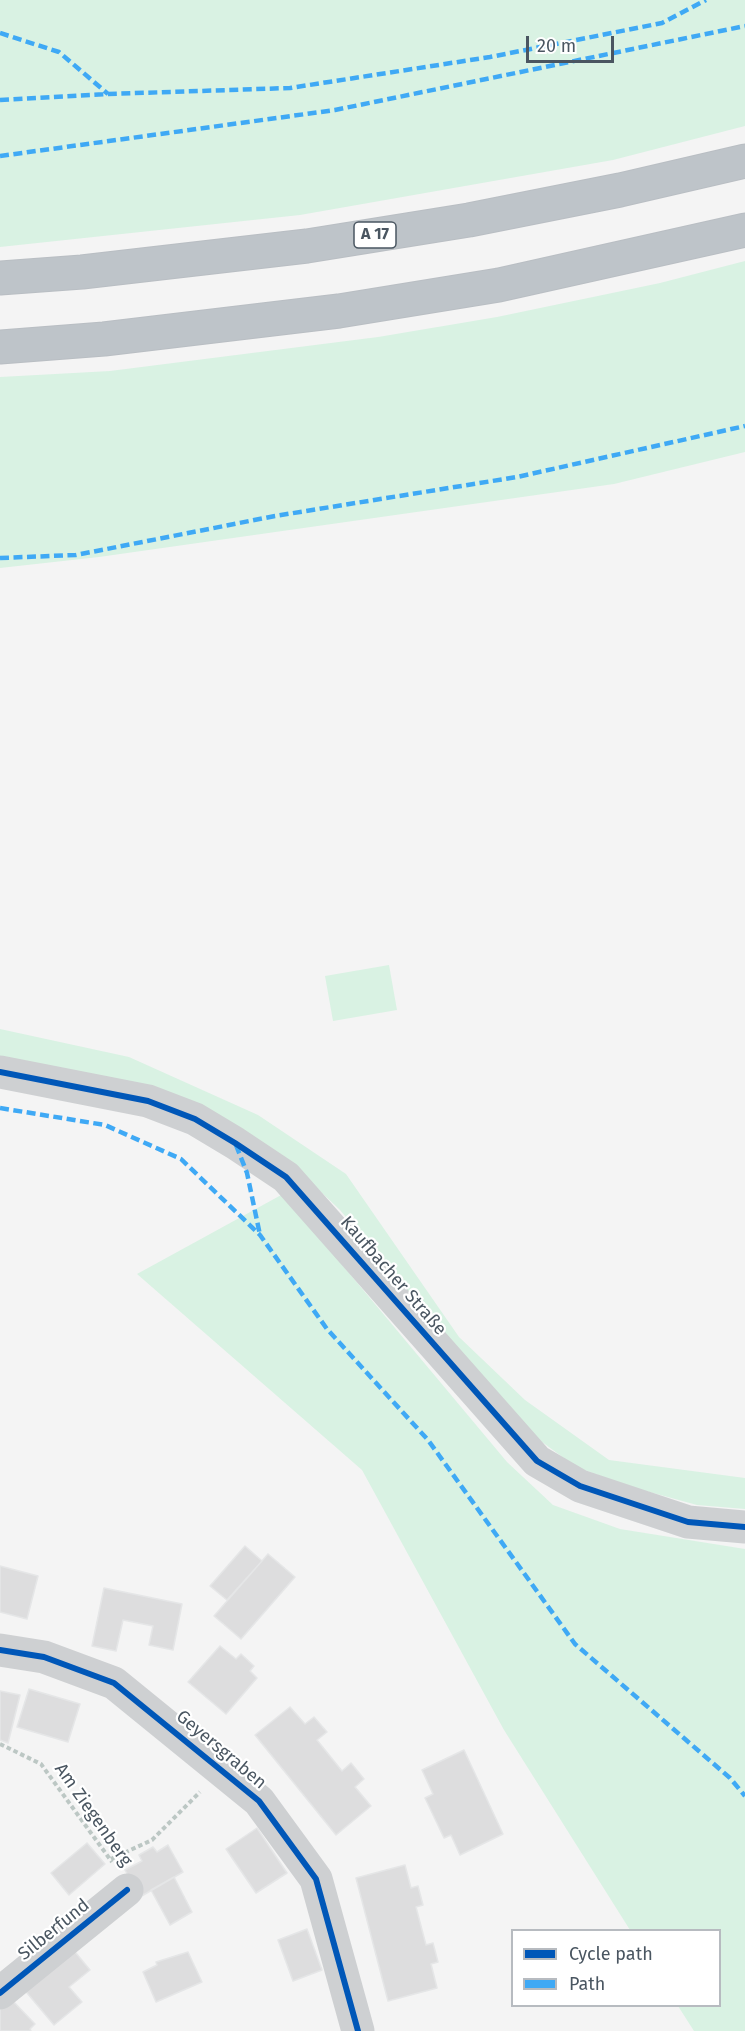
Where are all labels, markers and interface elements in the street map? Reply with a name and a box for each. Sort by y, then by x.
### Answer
scale bar [529,24,618,62]
text: 20 m [537,35,576,57]
road number: A 17 [354,222,396,248]
street label: Kaufbacher Straße [335,1212,451,1340]
street label: Geyersgraben [171,1706,271,1794]
street label: Am Ziegenberg [50,1759,136,1871]
street label: Silberfund [14,1895,94,1965]
legend [511,1929,721,2007]
text: Cycle path [569,1943,653,1965]
text: Path [569,1973,605,1995]

